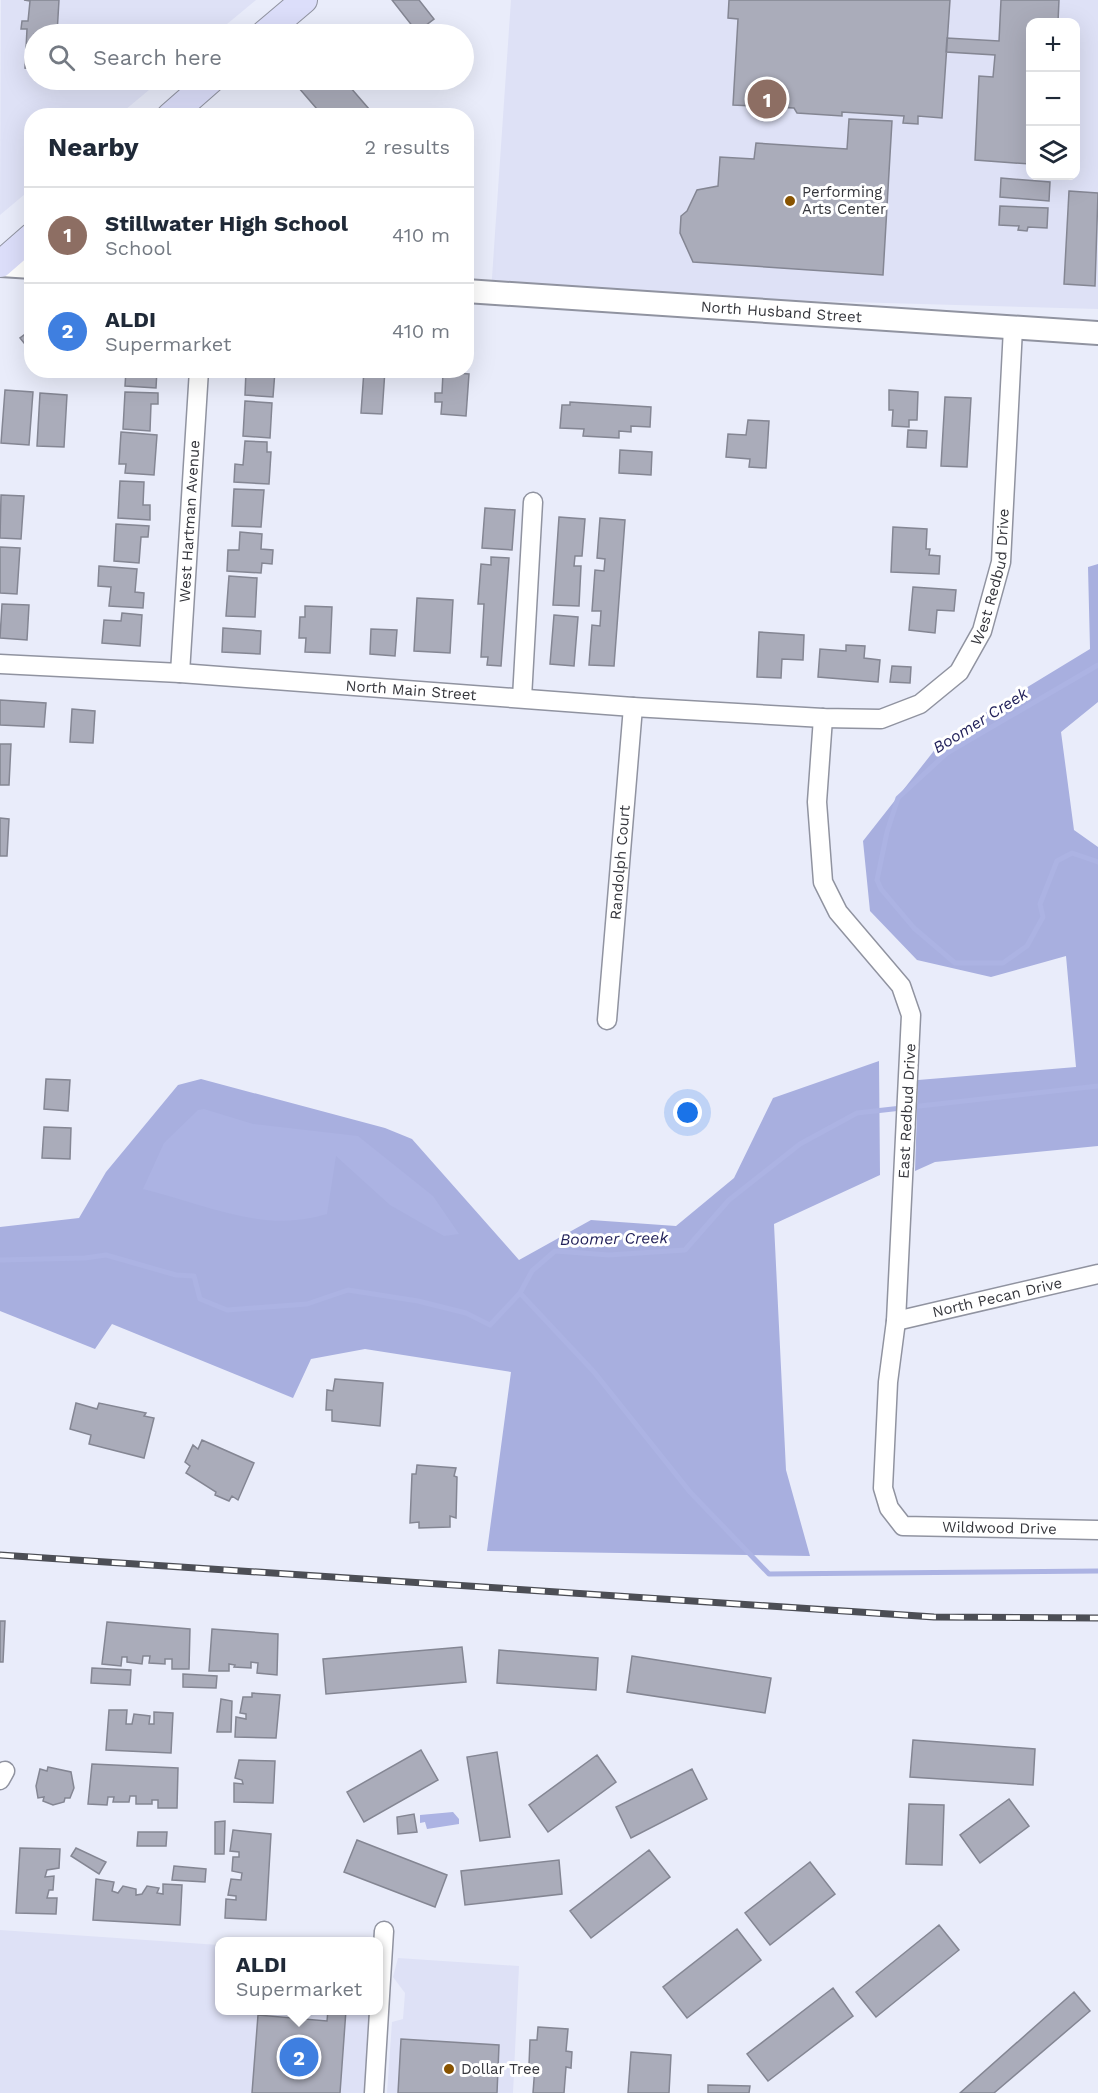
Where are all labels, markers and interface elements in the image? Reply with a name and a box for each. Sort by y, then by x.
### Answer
map controls [1026,18,1080,180]
button: + [1026,18,1080,72]
search box [24,24,474,90]
icon: search [45,41,78,74]
text: Search here [93,45,222,70]
button: − [1026,72,1080,126]
pin: 1 [748,76,786,122]
button: layers [1026,126,1080,180]
text: Nearby [48,132,139,162]
text: 2 results [365,135,450,159]
place label: Performing Arts Center [802,183,886,218]
marker: Performing Arts Center [783,194,797,208]
text: Stillwater High School [105,211,348,236]
text: 1 [63,223,72,247]
text: 410 m [392,223,450,247]
text: School [105,236,172,260]
street label: North Husband Street [700,298,863,326]
text: ALDI [105,307,156,332]
text: 2 [62,319,73,343]
text: 410 m [392,319,450,343]
text: Supermarket [105,332,231,356]
street label: West Hartman Avenue [175,439,204,603]
street label: West Redbud Drive [967,508,1013,649]
street label: North Main Street [345,676,478,704]
water label: Boomer Creek [929,683,1032,757]
street label: Randolph Court [606,804,634,921]
street label: East Redbud Drive [894,1043,920,1179]
your location [673,1098,702,1127]
water label: Boomer Creek [560,1228,670,1249]
street label: North Pecan Drive [931,1274,1064,1321]
street label: Wildwood Drive [942,1518,1057,1538]
popup [215,1937,383,2015]
text: ALDI [236,1952,287,1977]
text: Supermarket [236,1977,362,2001]
pin: 2 [280,2034,318,2080]
place label: Dollar Tree [461,2060,540,2078]
marker: Dollar Tree [442,2062,456,2076]

